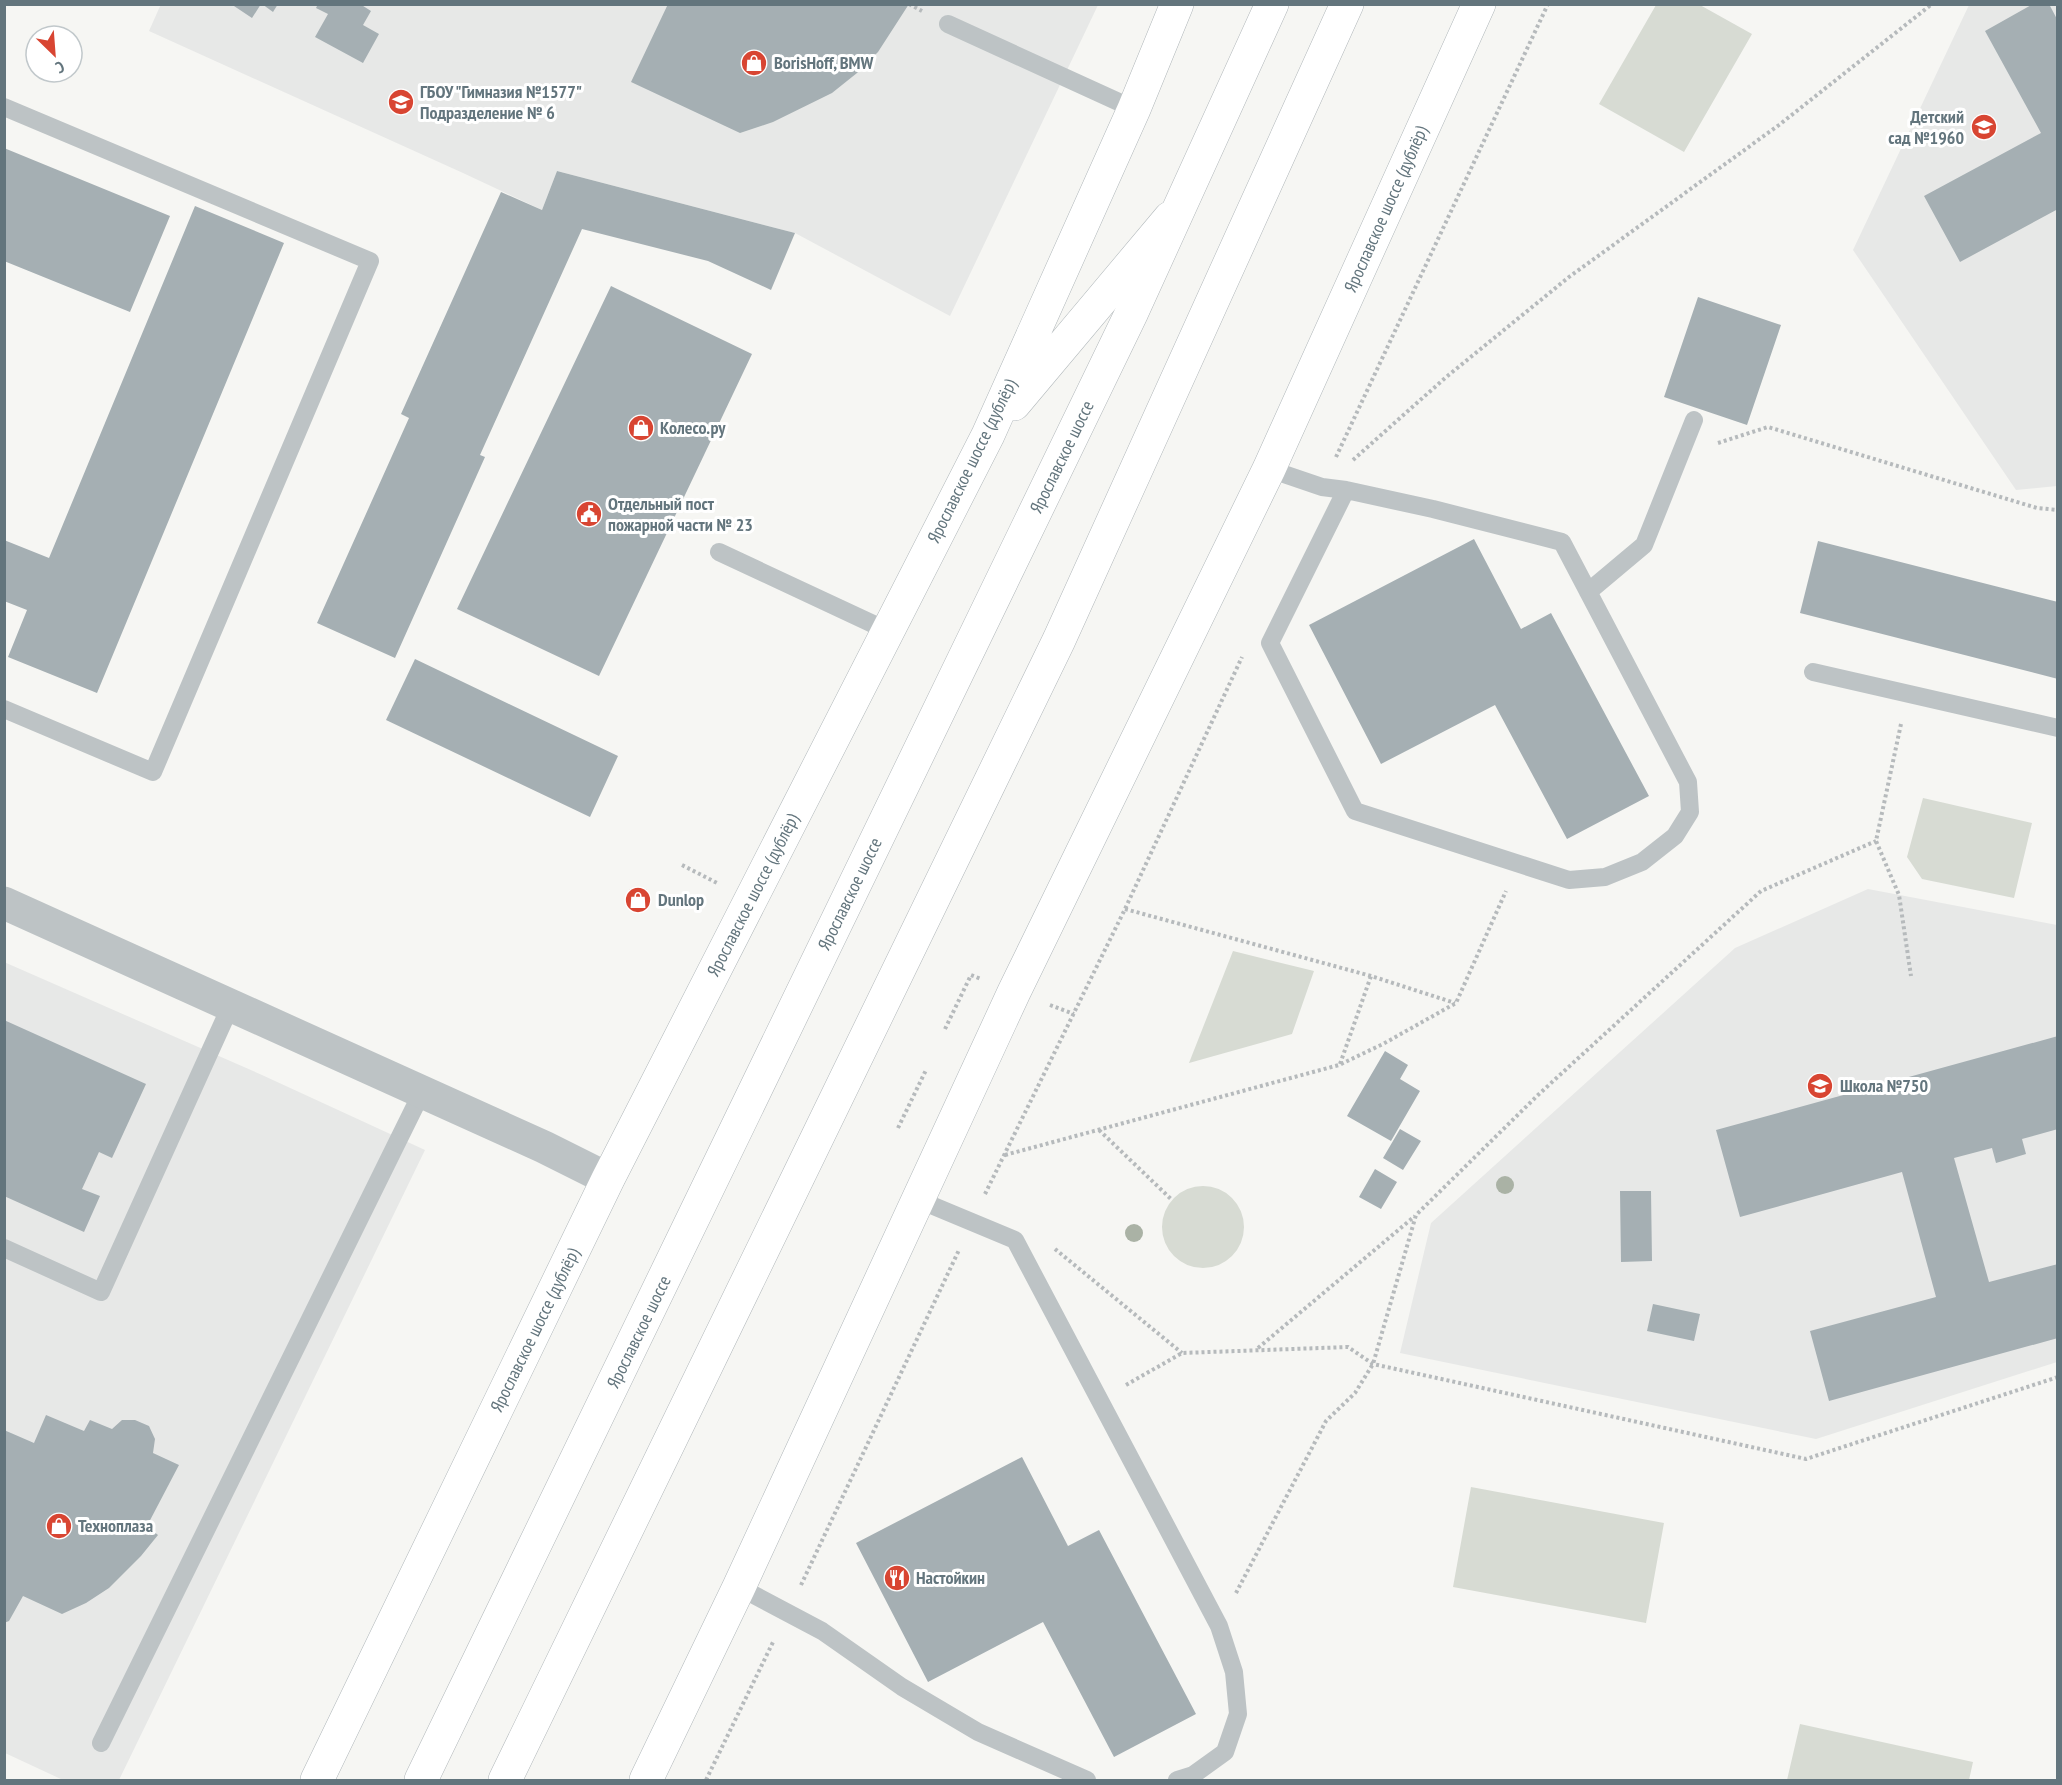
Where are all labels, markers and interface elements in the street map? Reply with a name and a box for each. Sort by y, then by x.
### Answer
north arrow [24,24,84,84]
shop icon: BorisHoff, BMW [739,48,769,78]
place label: BorisHoff, BMW [774,51,873,74]
text: С [52,57,68,78]
place label: ГБОУ "Гимназия №1577" Подразделение № 6 [420,80,582,124]
school or university icon: ГБОУ "Гимназия №1577" Подразделение № 6 [386,87,416,117]
place label: Детский сад №1960 [1888,105,1964,149]
school or university icon: Детский сад №1960 [1969,112,1999,142]
street label: Ярославское шоссе (дублёр) [1339,121,1433,296]
street label: Ярославское шоссе (дублёр) [922,374,1022,547]
street label: Ярославское шоссе [1024,397,1099,517]
shop icon: Колесо.ру [626,413,656,443]
place label: Колесо.ру [660,416,726,439]
place label: Отдельный пост пожарной части № 23 [608,492,753,536]
public building icon: Отдельный пост пожарной части № 23 [574,499,604,529]
street label: Ярославское шоссе (дублёр) [702,809,804,980]
street label: Ярославское шоссе [812,834,887,954]
shop icon: Dunlop [623,885,653,915]
place label: Dunlop [658,888,704,911]
school or university icon: Школа №750 [1805,1071,1835,1101]
place label: Школа №750 [1840,1074,1928,1097]
street label: Ярославское шоссе (дублёр) [485,1243,585,1416]
street label: Ярославское шоссе [601,1272,676,1392]
shop icon: Техноплаза [44,1511,74,1541]
place label: Техноплаза [78,1514,153,1537]
restaurant icon: Настойкин [882,1563,912,1593]
place label: Настойкин [916,1566,985,1589]

